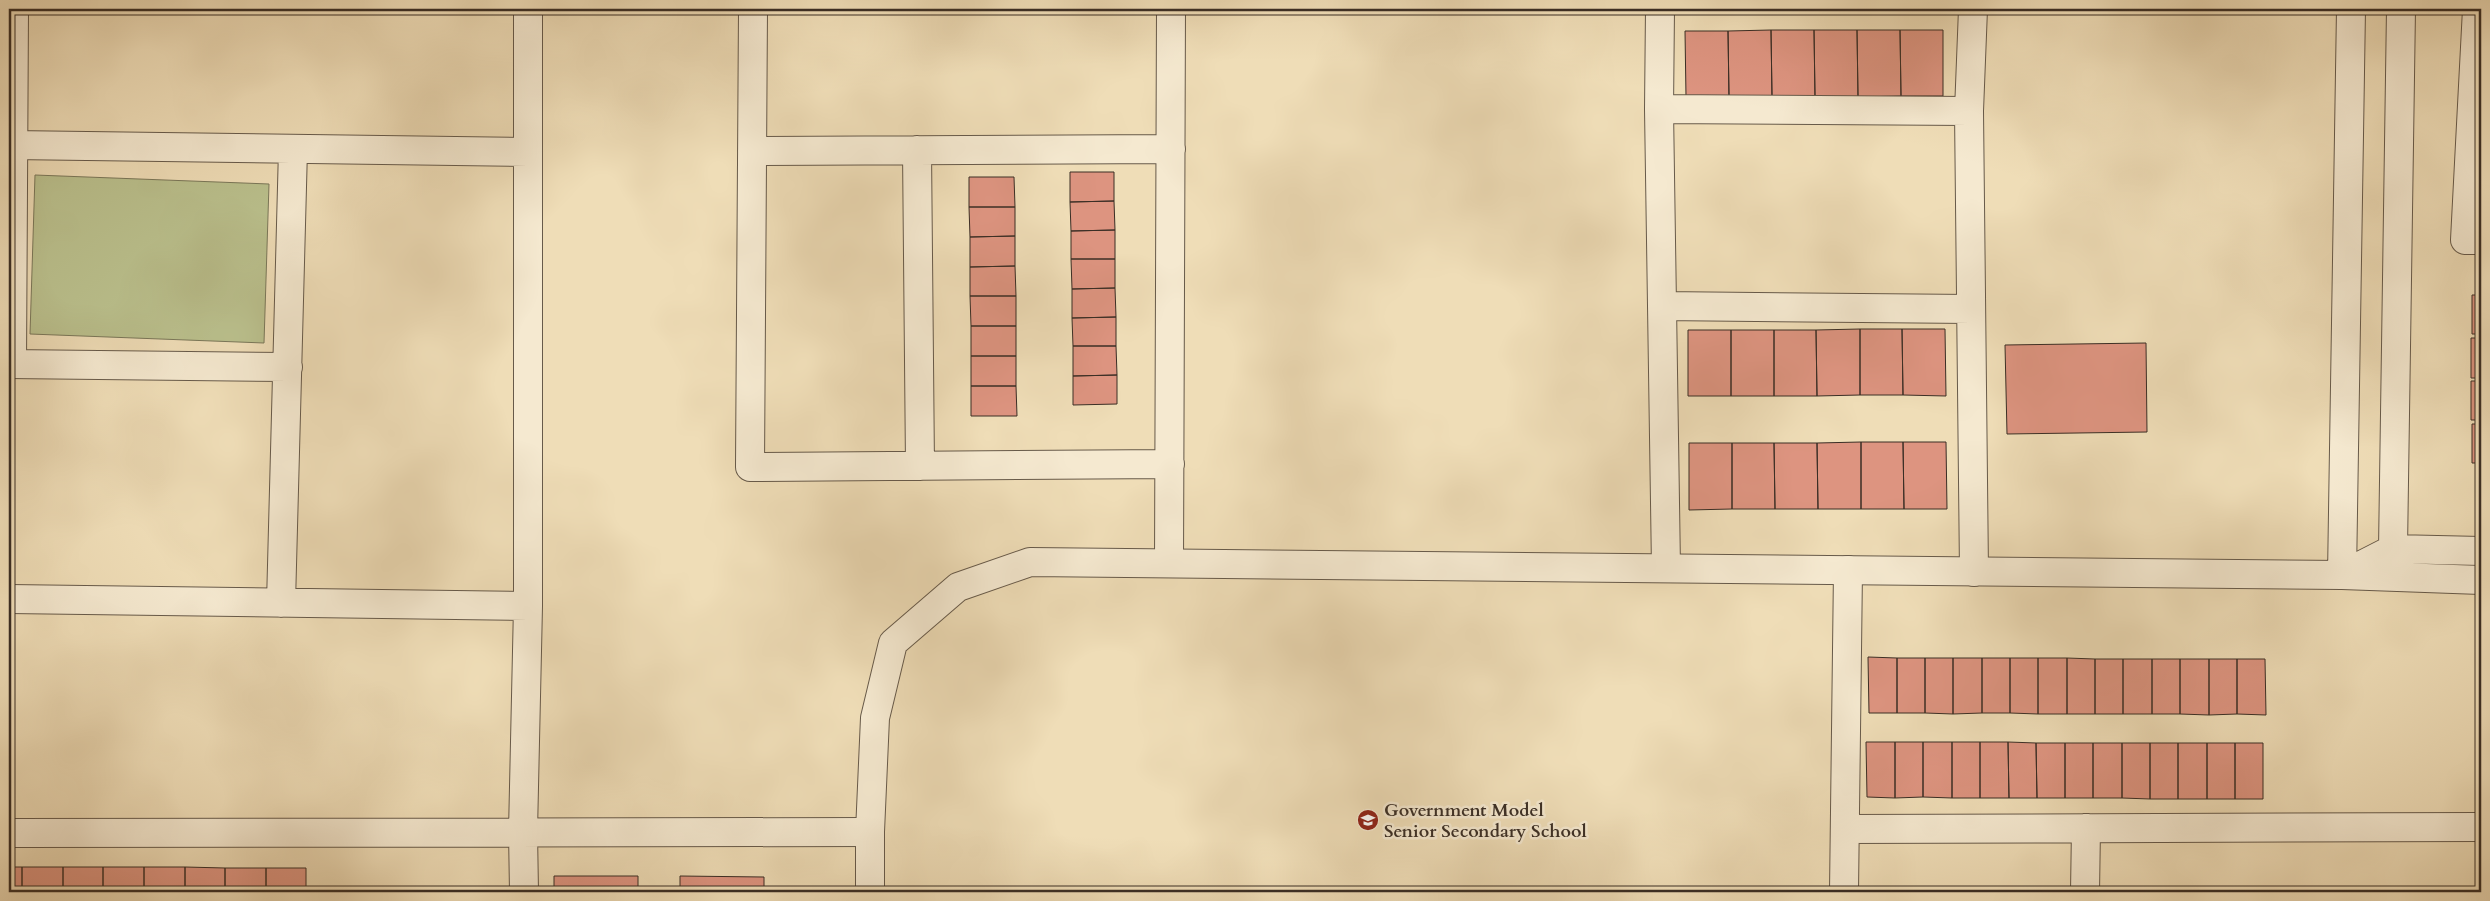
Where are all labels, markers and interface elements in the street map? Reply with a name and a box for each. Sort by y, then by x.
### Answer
place label: Government Model Senior Secondary School [1384,798,1587,844]
school or university icon: Government Model Senior Secondary School [1356,808,1380,832]

